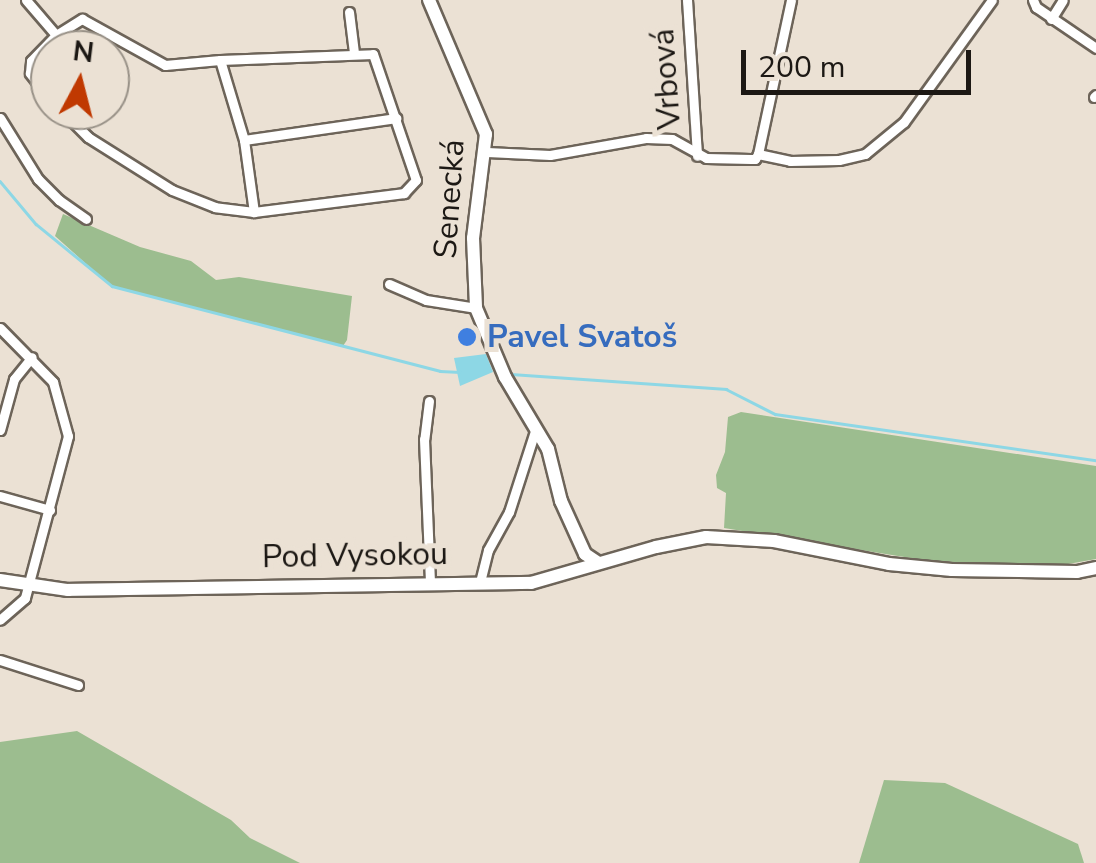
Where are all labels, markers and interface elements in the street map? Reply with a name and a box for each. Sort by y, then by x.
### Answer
street label: Vrbová [644,27,690,131]
north arrow [30,30,130,130]
scale bar [746,30,976,92]
text: N [71,32,96,72]
text: 200 m [758,47,845,88]
street label: Senecká [427,138,473,260]
place label: Pavel Svatoš [487,318,677,356]
marker: Pavel Svatoš [456,326,478,348]
street label: Pod Vysokou [262,535,448,577]

